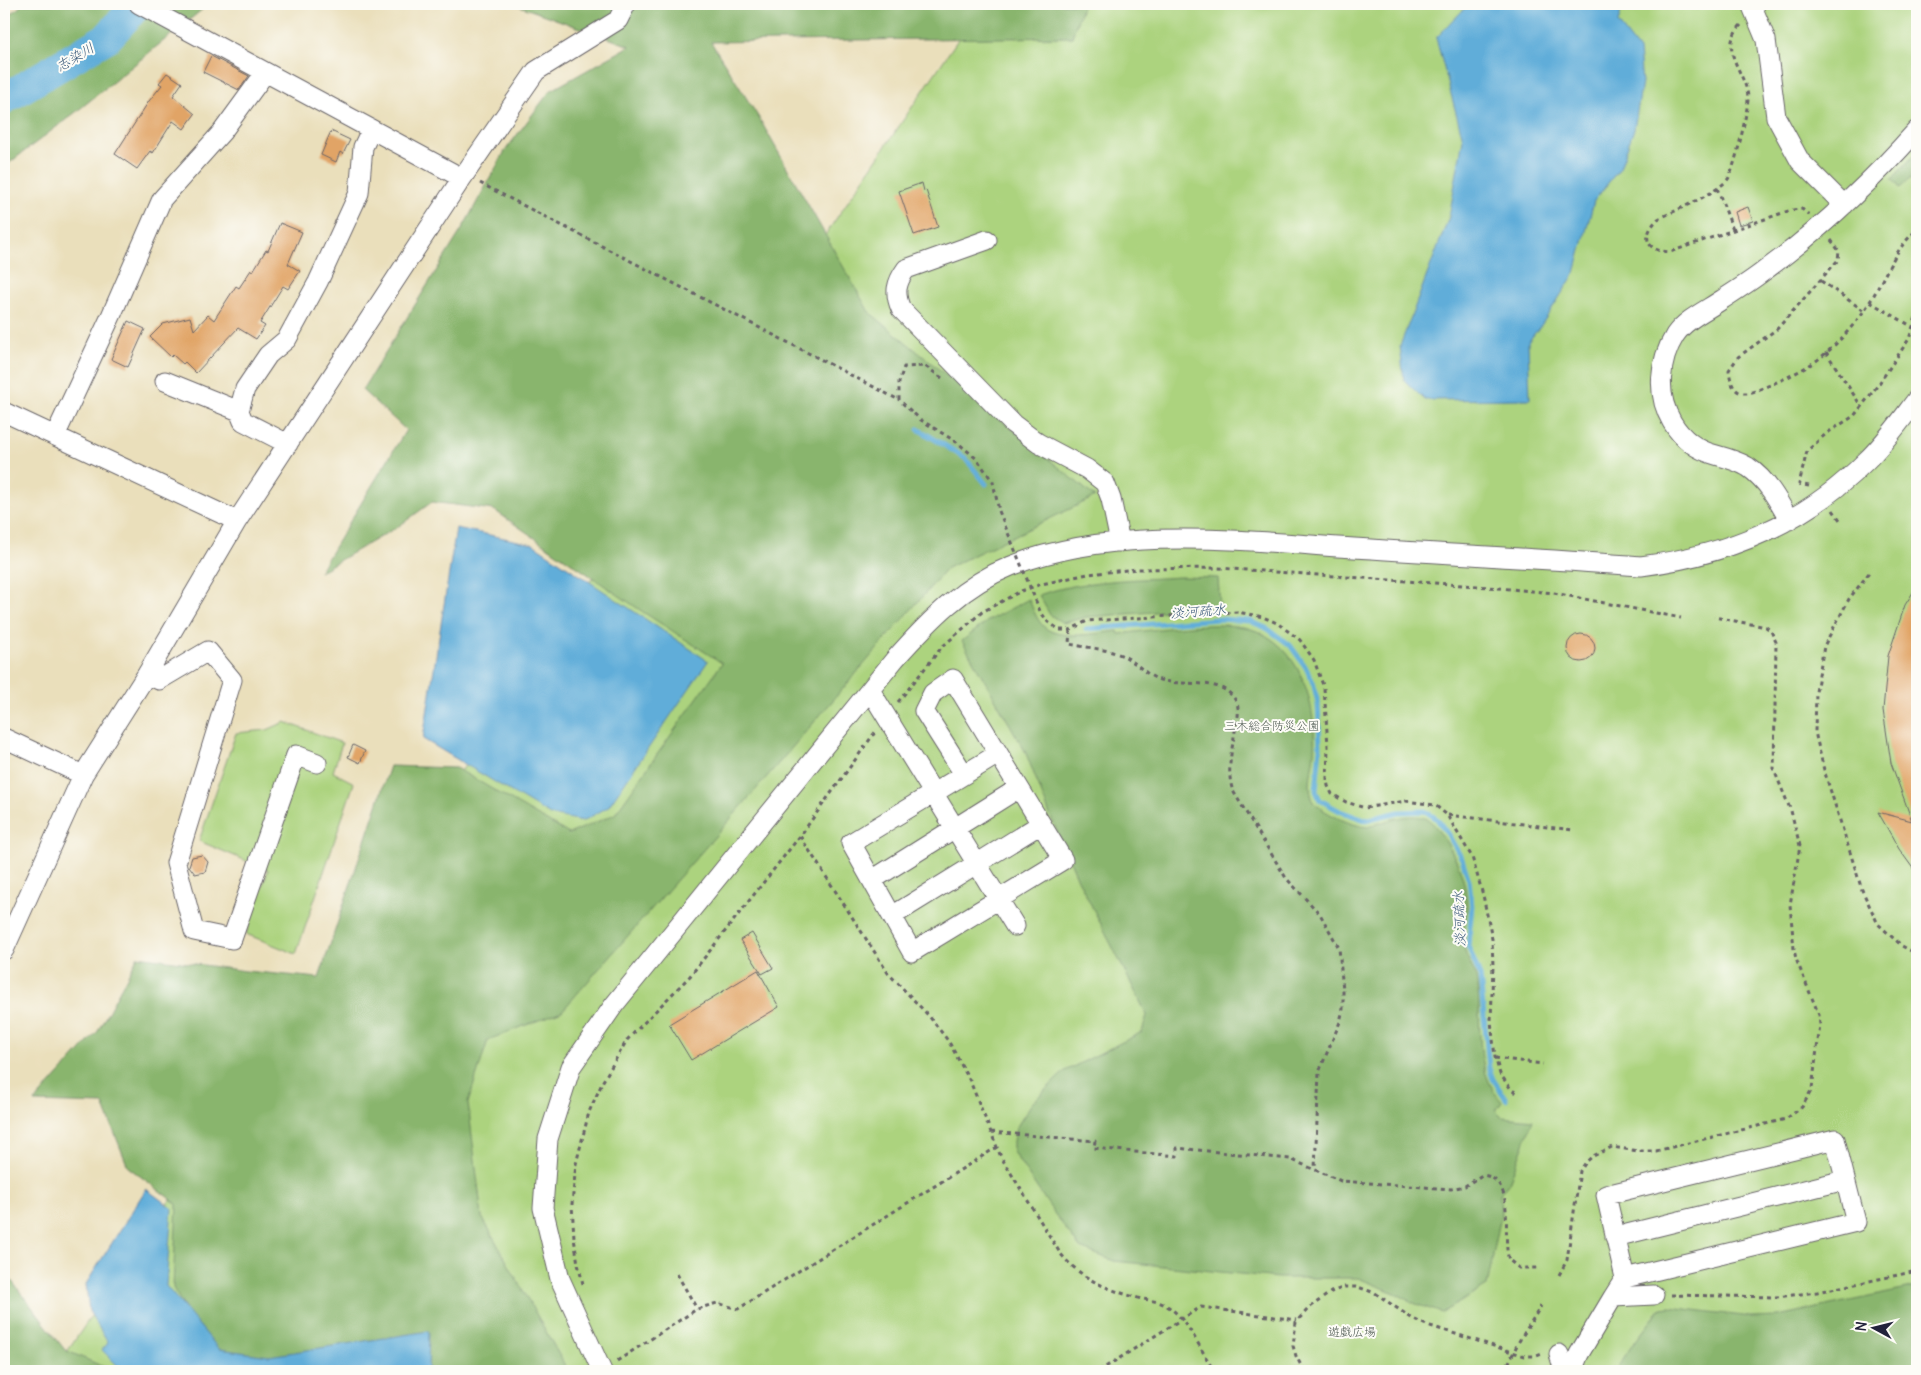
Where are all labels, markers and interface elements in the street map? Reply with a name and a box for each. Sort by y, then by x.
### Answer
water label: 志染川 [52,38,98,76]
water label: 淡河疏水 [1169,600,1227,622]
park label: 三木総合防災公園 [1224,718,1320,733]
water label: 淡河疏水 [1449,891,1469,947]
north arrow [1848,1302,1898,1352]
text: N [1852,1321,1871,1332]
park label: 遊戯広場 [1328,1324,1376,1339]

